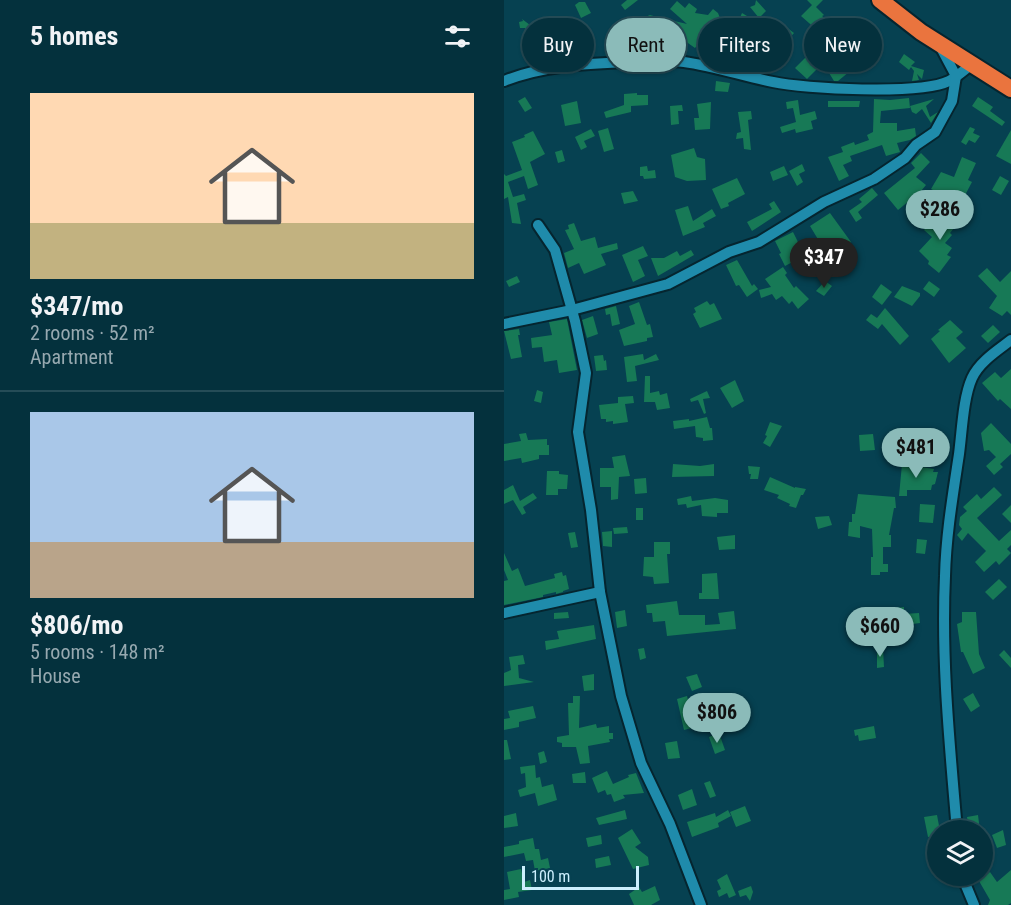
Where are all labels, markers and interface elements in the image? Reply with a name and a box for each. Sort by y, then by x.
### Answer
chip: Buy [522,18,594,72]
chip: Rent [606,18,686,72]
chip: Filters [698,18,792,72]
chip: New [804,18,882,72]
icon: filters [441,20,474,53]
text: 5 homes [30,21,118,51]
icon: home [198,132,306,240]
pin: $286 [904,190,976,241]
text: $286 [920,197,960,221]
pin: $347 [788,238,860,289]
text: $347 [804,245,844,269]
text: $347/mo [30,291,123,321]
text: 2 rooms · 52 m² [30,321,155,345]
text: Apartment [30,345,114,369]
pin: $481 [880,428,952,479]
text: $481 [896,435,936,459]
icon: home [198,451,306,559]
pin: $660 [844,607,916,658]
text: $806/mo [30,610,123,640]
text: $660 [860,614,900,638]
text: 5 rooms · 148 m² [30,640,165,664]
text: House [30,664,81,688]
pin: $806 [681,693,753,744]
text: $806 [697,700,737,724]
map controls [927,820,993,886]
button: layers [927,820,993,886]
scale bar [522,863,639,890]
text: 100 m [531,867,570,886]

